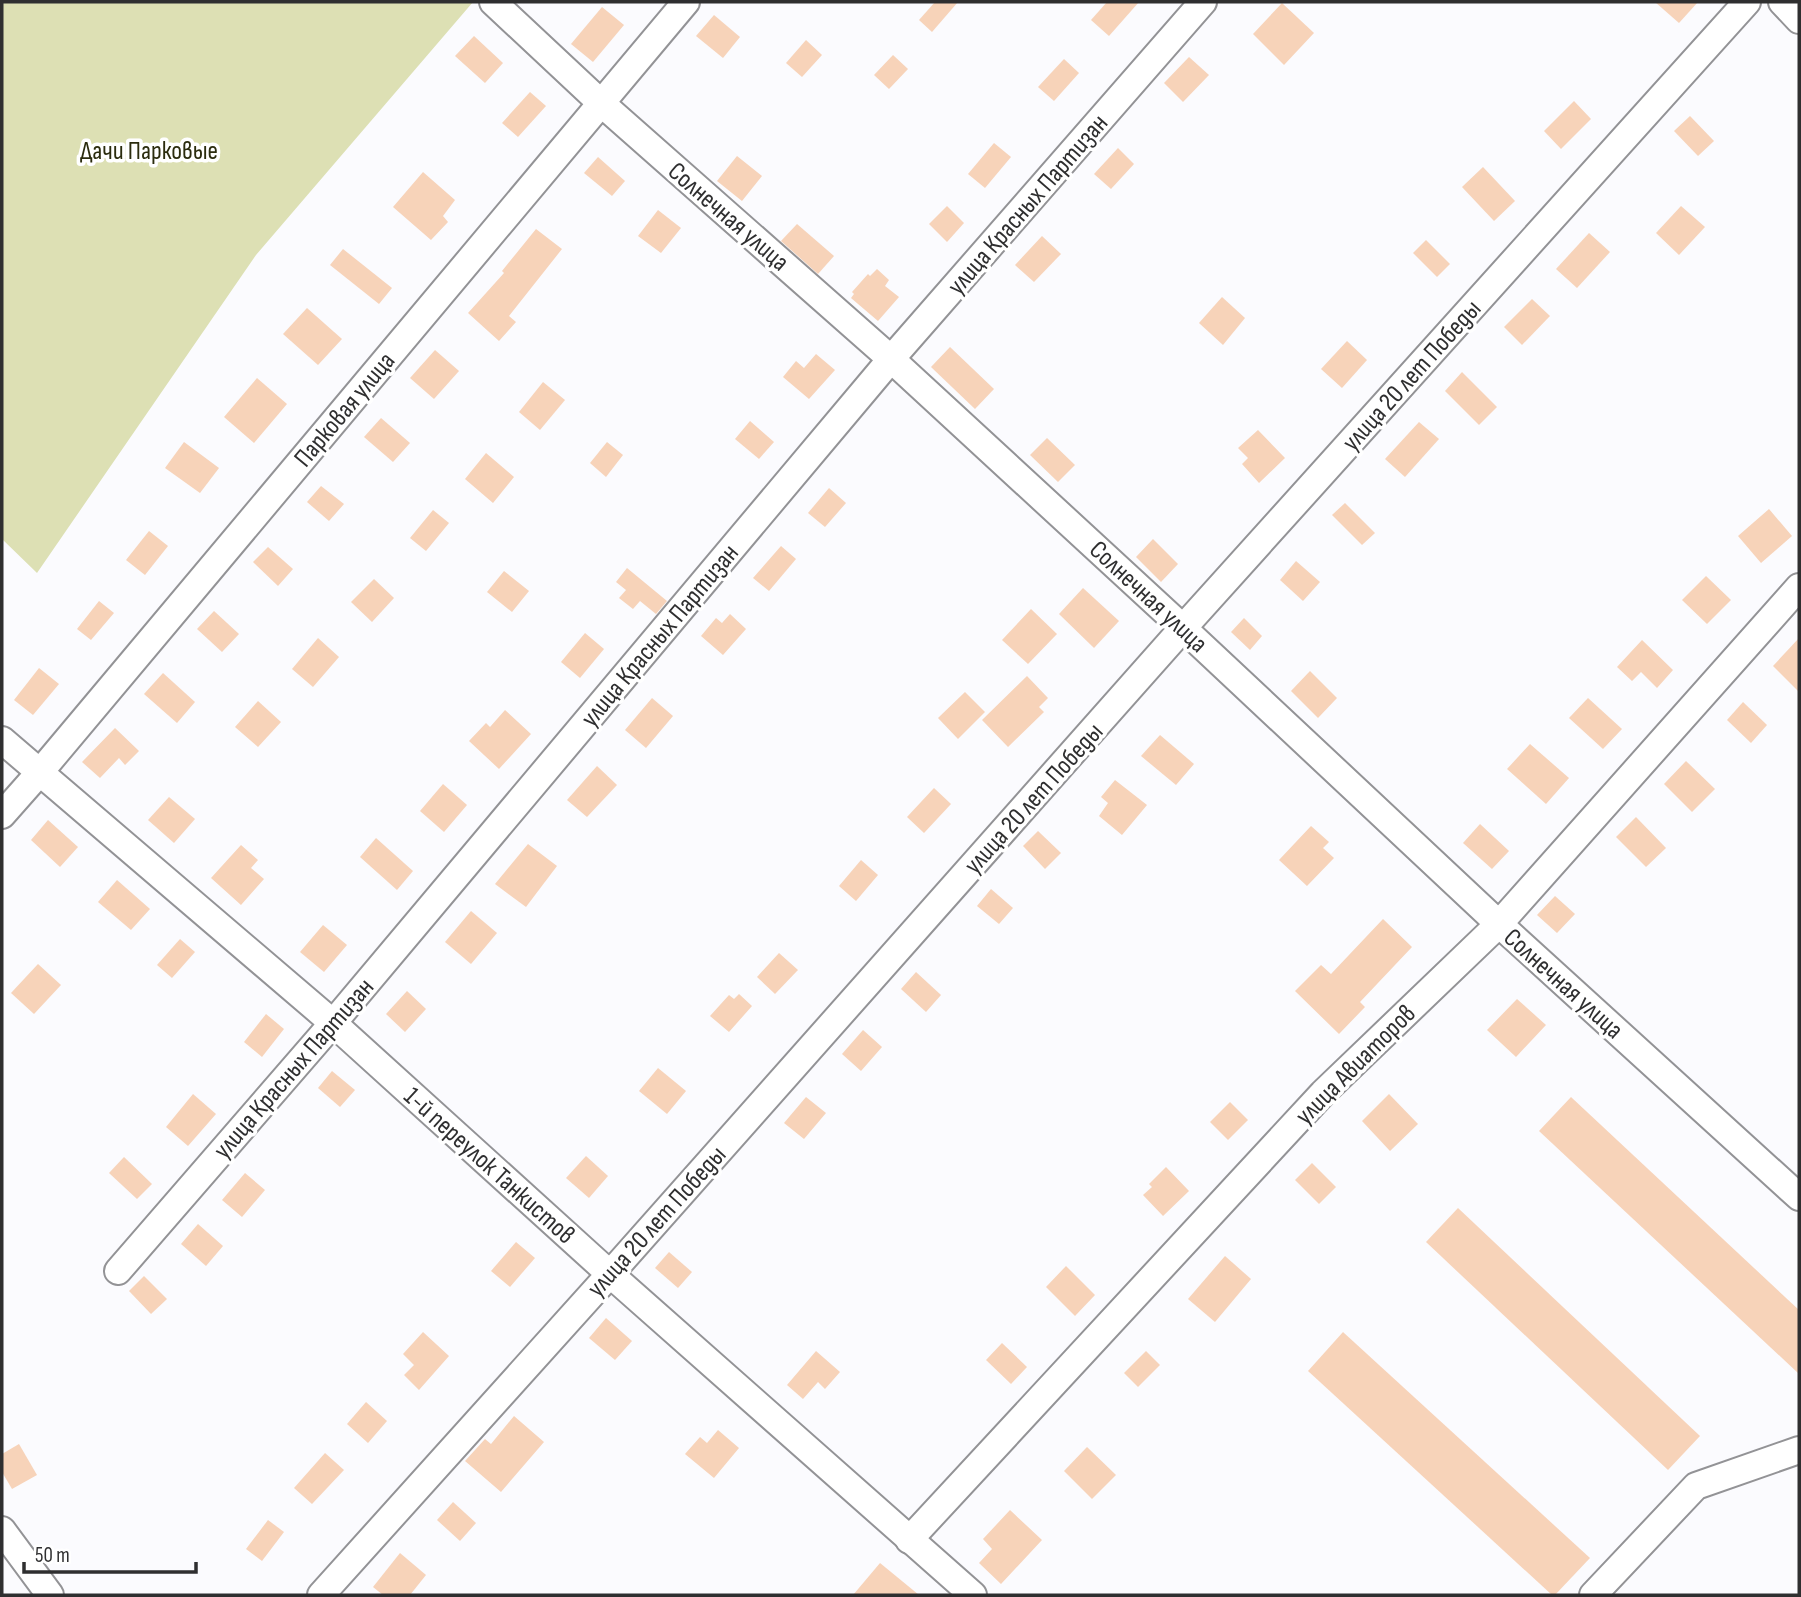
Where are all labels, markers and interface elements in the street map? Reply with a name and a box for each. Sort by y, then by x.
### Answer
street label: улица Красных Партизан [941,109,1115,301]
park label: Дачи Парковые [80,136,218,167]
street label: Солнечная улица [661,156,795,278]
street label: улица 20 лет Победы [1336,294,1488,458]
street label: Парковая улица [288,346,402,474]
street label: Солнечная улица [1083,535,1213,660]
street label: улица Красных Партизан [575,538,746,734]
street label: улица 20 лет Победы [958,717,1110,881]
street label: Солнечная улица [1497,922,1629,1046]
street label: улица Красных Партизан [207,973,381,1165]
street label: улица Авиаторов [1290,999,1423,1132]
street label: 1-й переулок Танкистов [397,1081,581,1251]
street label: улица 20 лет Победы [581,1140,733,1304]
scale bar [24,1530,196,1574]
text: 50 m [35,1543,70,1568]

